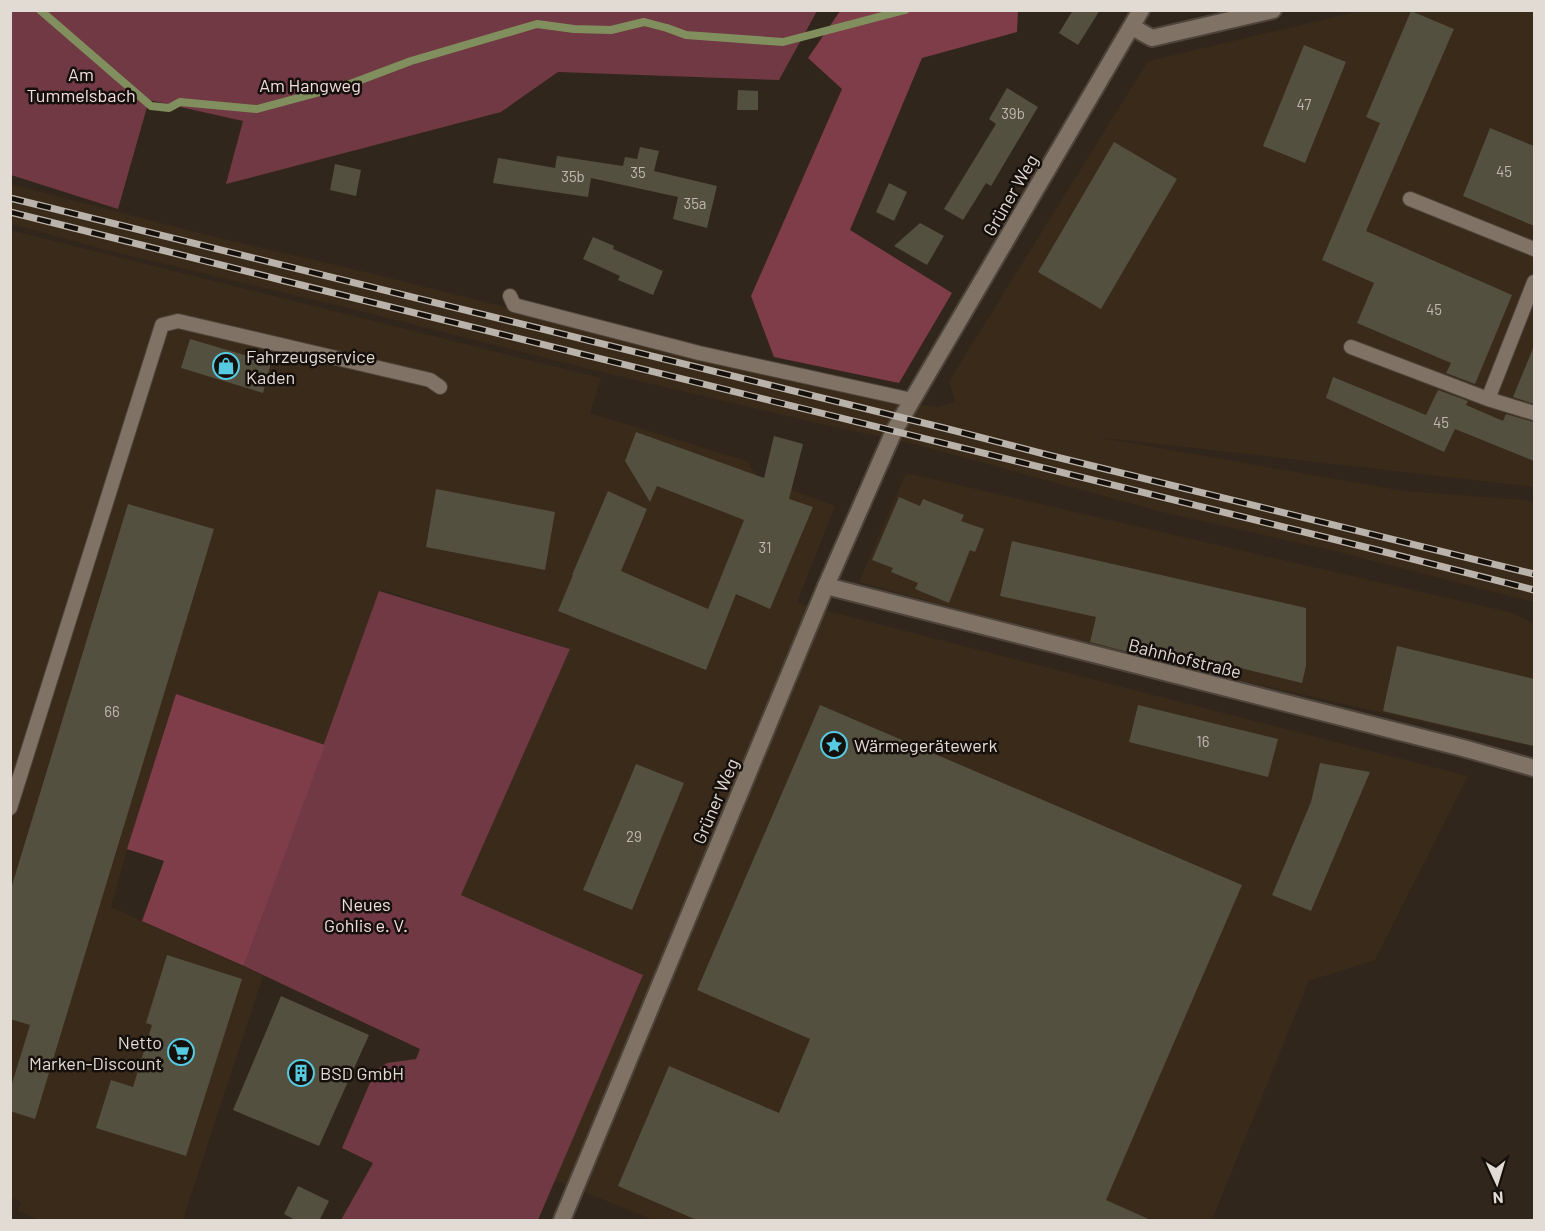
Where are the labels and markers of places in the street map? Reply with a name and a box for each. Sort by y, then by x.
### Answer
place label: Fahrzeugservice Kaden [246,345,375,388]
shop icon: Fahrzeugservice Kaden [211,351,241,381]
place icon: Wärmegerätewerk [819,730,849,760]
place label: Wärmegerätewerk [854,734,997,756]
place label: Netto Marken-Discount [29,1031,162,1074]
supermarket icon: Netto Marken-Discount [166,1037,196,1067]
building icon: BSD GmbH [286,1058,316,1088]
place label: BSD GmbH [320,1062,404,1084]

